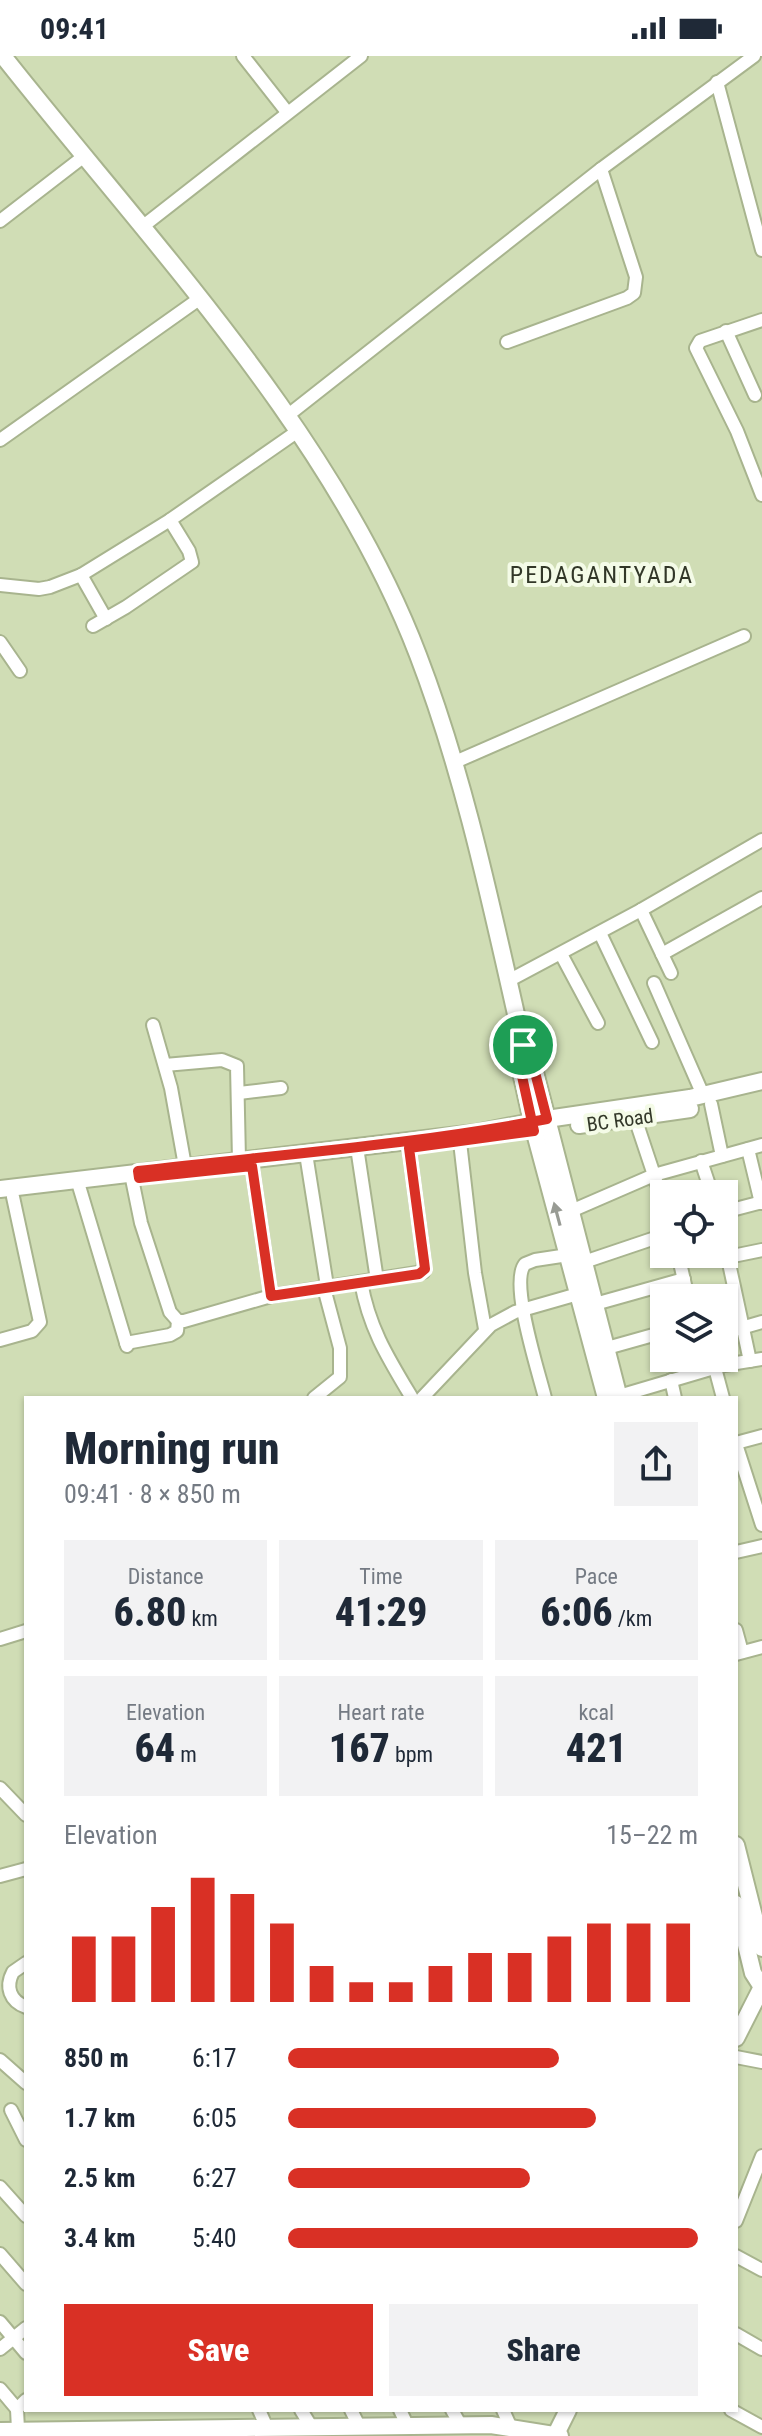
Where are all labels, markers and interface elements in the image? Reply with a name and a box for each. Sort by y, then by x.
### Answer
text: 09:41 [40,11,109,46]
district label: PEDAGANTYADA [510,561,694,589]
pin [489,1011,557,1079]
icon: arrive [501,1023,545,1067]
street label: BC Road [585,1103,655,1137]
map controls [650,1180,738,1372]
button: locate [650,1180,738,1268]
one-way arrow [550,1202,563,1226]
button: layers [650,1284,738,1372]
button: share [614,1422,698,1506]
text: Morning run [64,1423,280,1475]
text: 09:41 · 8 × 850 m [64,1479,241,1509]
text: Distance [128,1564,204,1589]
text: Time [359,1564,403,1589]
text: Pace [575,1564,618,1589]
text: 6.80 [113,1589,186,1636]
text: 41:29 [335,1589,427,1636]
text: 6:06 [540,1589,613,1636]
text: km [186,1606,218,1631]
text: /km [613,1606,652,1631]
text: Elevation [126,1700,205,1725]
text: Heart rate [338,1700,424,1725]
text: kcal [579,1700,614,1725]
text: 64 [135,1725,175,1772]
text: 167 [329,1725,390,1772]
text: 421 [566,1725,627,1772]
text: m [175,1742,197,1767]
text: bpm [390,1742,433,1767]
text: Elevation [64,1820,158,1850]
text: 15–22 m [606,1820,698,1850]
text: 850 m [64,2043,129,2073]
text: 6:17 [192,2043,237,2073]
text: 1.7 km [64,2103,136,2133]
text: 6:05 [192,2103,237,2133]
text: 2.5 km [64,2163,136,2193]
text: 6:27 [192,2163,237,2193]
text: 3.4 km [64,2223,136,2253]
text: 5:40 [192,2223,237,2253]
button: Save [64,2304,373,2396]
button: Share [389,2304,698,2396]

